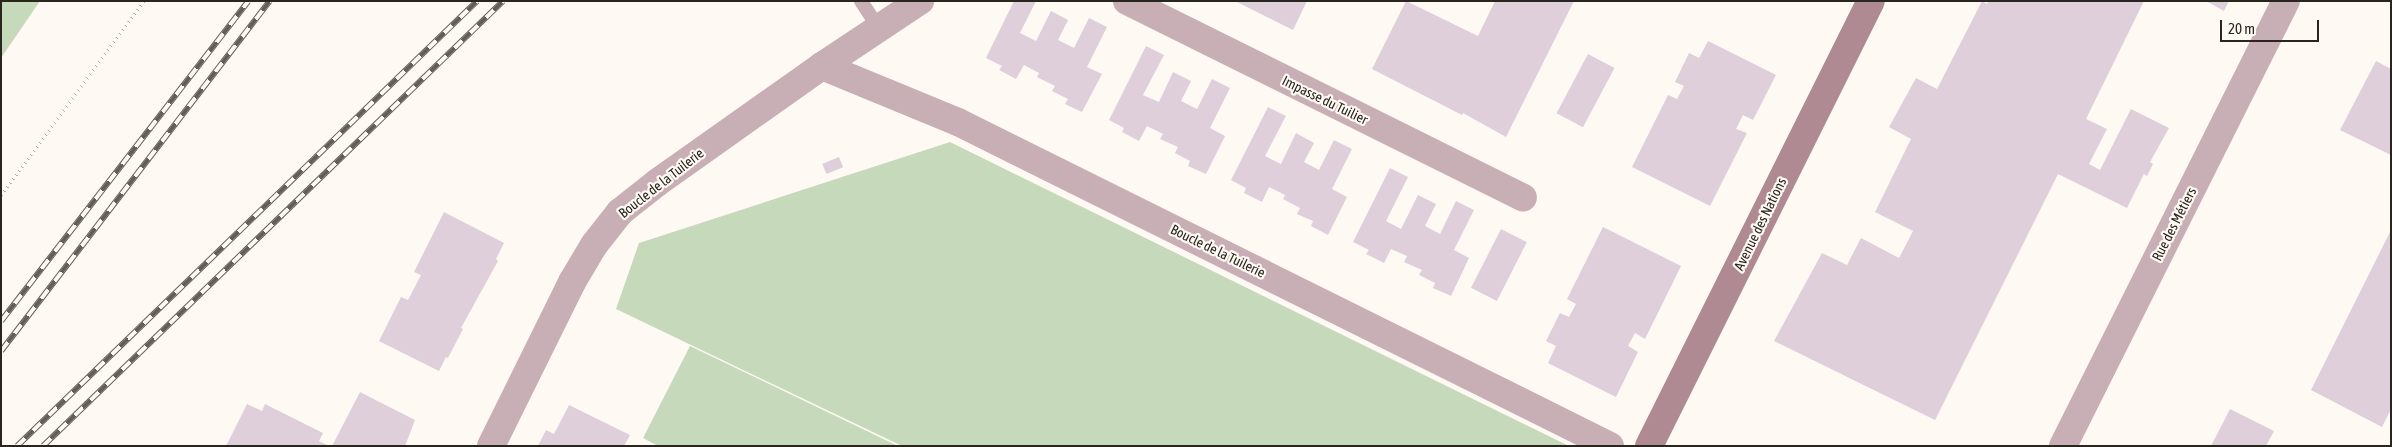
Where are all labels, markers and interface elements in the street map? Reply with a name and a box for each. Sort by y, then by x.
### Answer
scale bar [2222,10,2321,42]
text: 20 m [2228,20,2255,37]
street label: Impasse du Tuilier [1279,72,1371,128]
street label: Boucle de la Tuilerie [615,145,707,221]
street label: Avenue des Nations [1730,175,1790,273]
street label: Rue des Métiers [2148,184,2200,264]
street label: Boucle de la Tuilerie [1168,221,1268,281]

